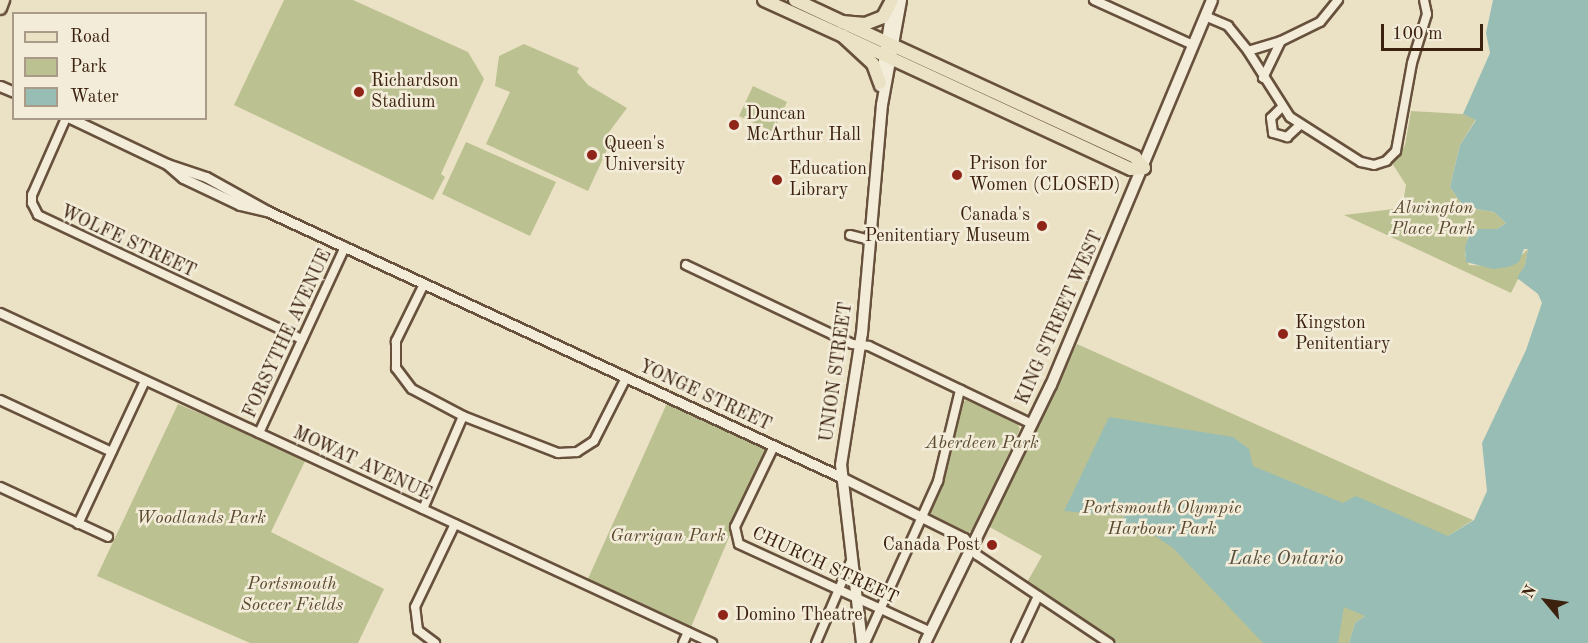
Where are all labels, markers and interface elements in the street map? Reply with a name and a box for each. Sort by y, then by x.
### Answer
legend [12,12,207,120]
scale bar [1384,12,1486,50]
text: 100 m [1392,25,1443,43]
text: Road [70,28,110,46]
text: Park [70,58,107,76]
place label: Richardson Stadium [371,71,459,113]
marker: Richardson Stadium [352,85,366,99]
text: Water [70,88,119,106]
place label: Duncan McArthur Hall [746,104,861,146]
marker: Duncan McArthur Hall [727,118,741,132]
place label: Queen's University [604,134,685,176]
marker: Queen's University [585,148,599,162]
place label: Prison for Women (CLOSED) [969,154,1120,196]
place label: Education Library [789,159,867,201]
marker: Prison for Women (CLOSED) [950,168,964,182]
marker: Education Library [770,173,784,187]
park label: Alwington Place Park [1391,198,1475,240]
street label: WOLFE STREET [57,201,199,283]
place label: Canada's Penitentiary Museum [865,205,1030,248]
marker: Canada's Penitentiary Museum [1035,219,1049,233]
street label: KING STREET WEST [1012,228,1108,408]
street label: FORSYTHE AVENUE [239,246,337,422]
street label: UNION STREET [816,301,858,443]
place label: Kingston Penitentiary [1295,313,1390,356]
marker: Kingston Penitentiary [1276,327,1290,341]
street label: YONGE STREET [635,356,775,436]
street label: MOWAT AVENUE [289,422,435,506]
park label: Aberdeen Park [925,432,1039,454]
park label: Portsmouth Olympic Harbour Park [1082,498,1242,540]
park label: Woodlands Park [136,507,266,529]
street label: CHURCH STREET [748,523,902,609]
park label: Garrigan Park [610,525,726,547]
place label: Canada Post [883,534,980,556]
marker: Canada Post [985,538,999,552]
water label: Lake Ontario [1228,547,1344,571]
north arrow [1516,571,1576,631]
park label: Portsmouth Soccer Fields [241,574,343,616]
text: N [1520,583,1540,602]
place label: Domino Theatre [735,604,863,626]
marker: Domino Theatre [716,608,730,622]

